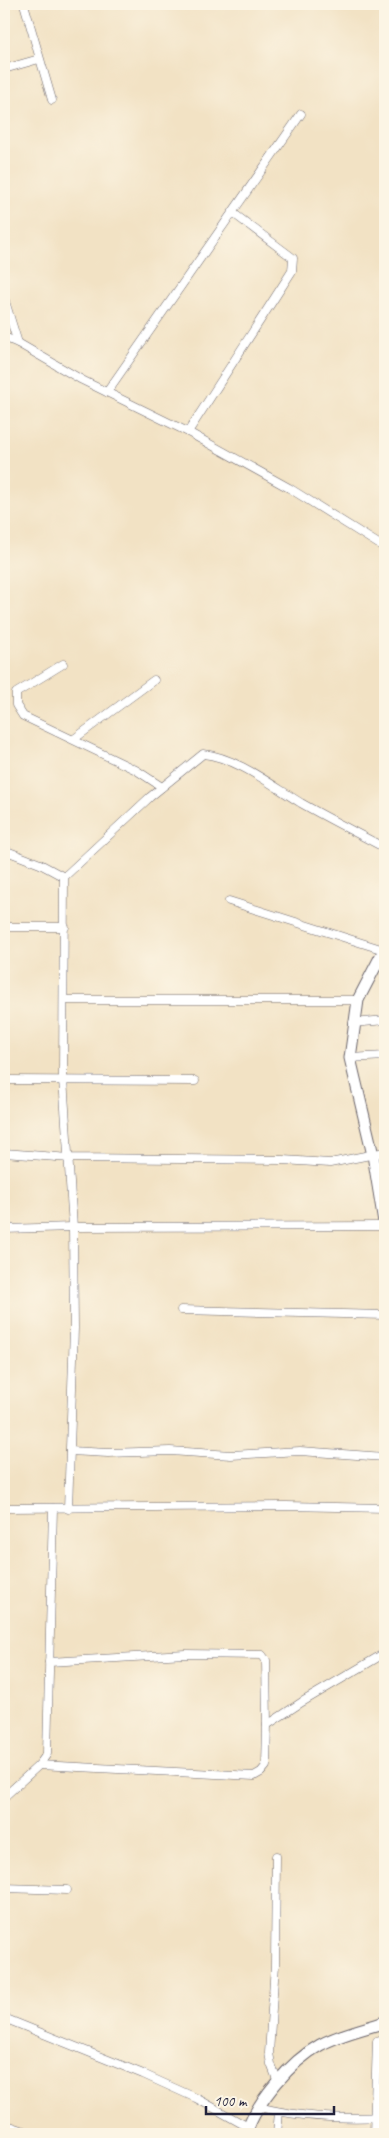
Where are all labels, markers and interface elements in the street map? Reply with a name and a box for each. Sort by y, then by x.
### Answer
scale bar [206,2083,334,2115]
text: 100 m [214,2092,248,2111]

